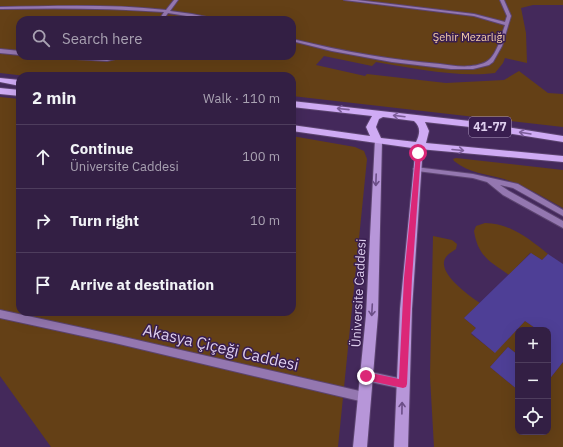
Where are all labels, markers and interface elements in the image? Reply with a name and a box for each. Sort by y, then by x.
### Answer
search box [16,16,296,60]
icon: search [30,27,52,49]
text: Search here [62,29,142,48]
park label: Şehir Mezarlığı [433,30,505,44]
text: 2 min [32,87,76,109]
text: Walk · 110 m [203,90,280,107]
one-way arrow [337,105,350,113]
one-way arrow [393,112,406,119]
road number: 41-77 [469,117,511,137]
one-way arrow [518,129,531,137]
text: Continue [70,139,134,158]
route start [409,144,427,162]
icon: ahead [32,146,54,168]
one-way arrow [451,146,464,153]
text: 100 m [242,148,280,165]
text: Üniversite Caddesi [70,158,179,175]
one-way arrow [373,173,380,186]
icon: right [32,210,54,232]
text: Turn right [70,211,139,230]
text: 10 m [250,212,280,229]
street label: Üniversite Caddesi [347,238,370,348]
icon: arrive [32,274,54,296]
text: Arrive at destination [70,275,214,294]
one-way arrow [368,303,376,316]
street label: Akasya Çiçeği Caddesi [141,319,301,375]
map controls [515,327,551,435]
button: + [515,327,551,363]
button: − [515,363,551,399]
route end [357,367,375,385]
button: locate [515,399,551,435]
one-way arrow [398,402,406,415]

